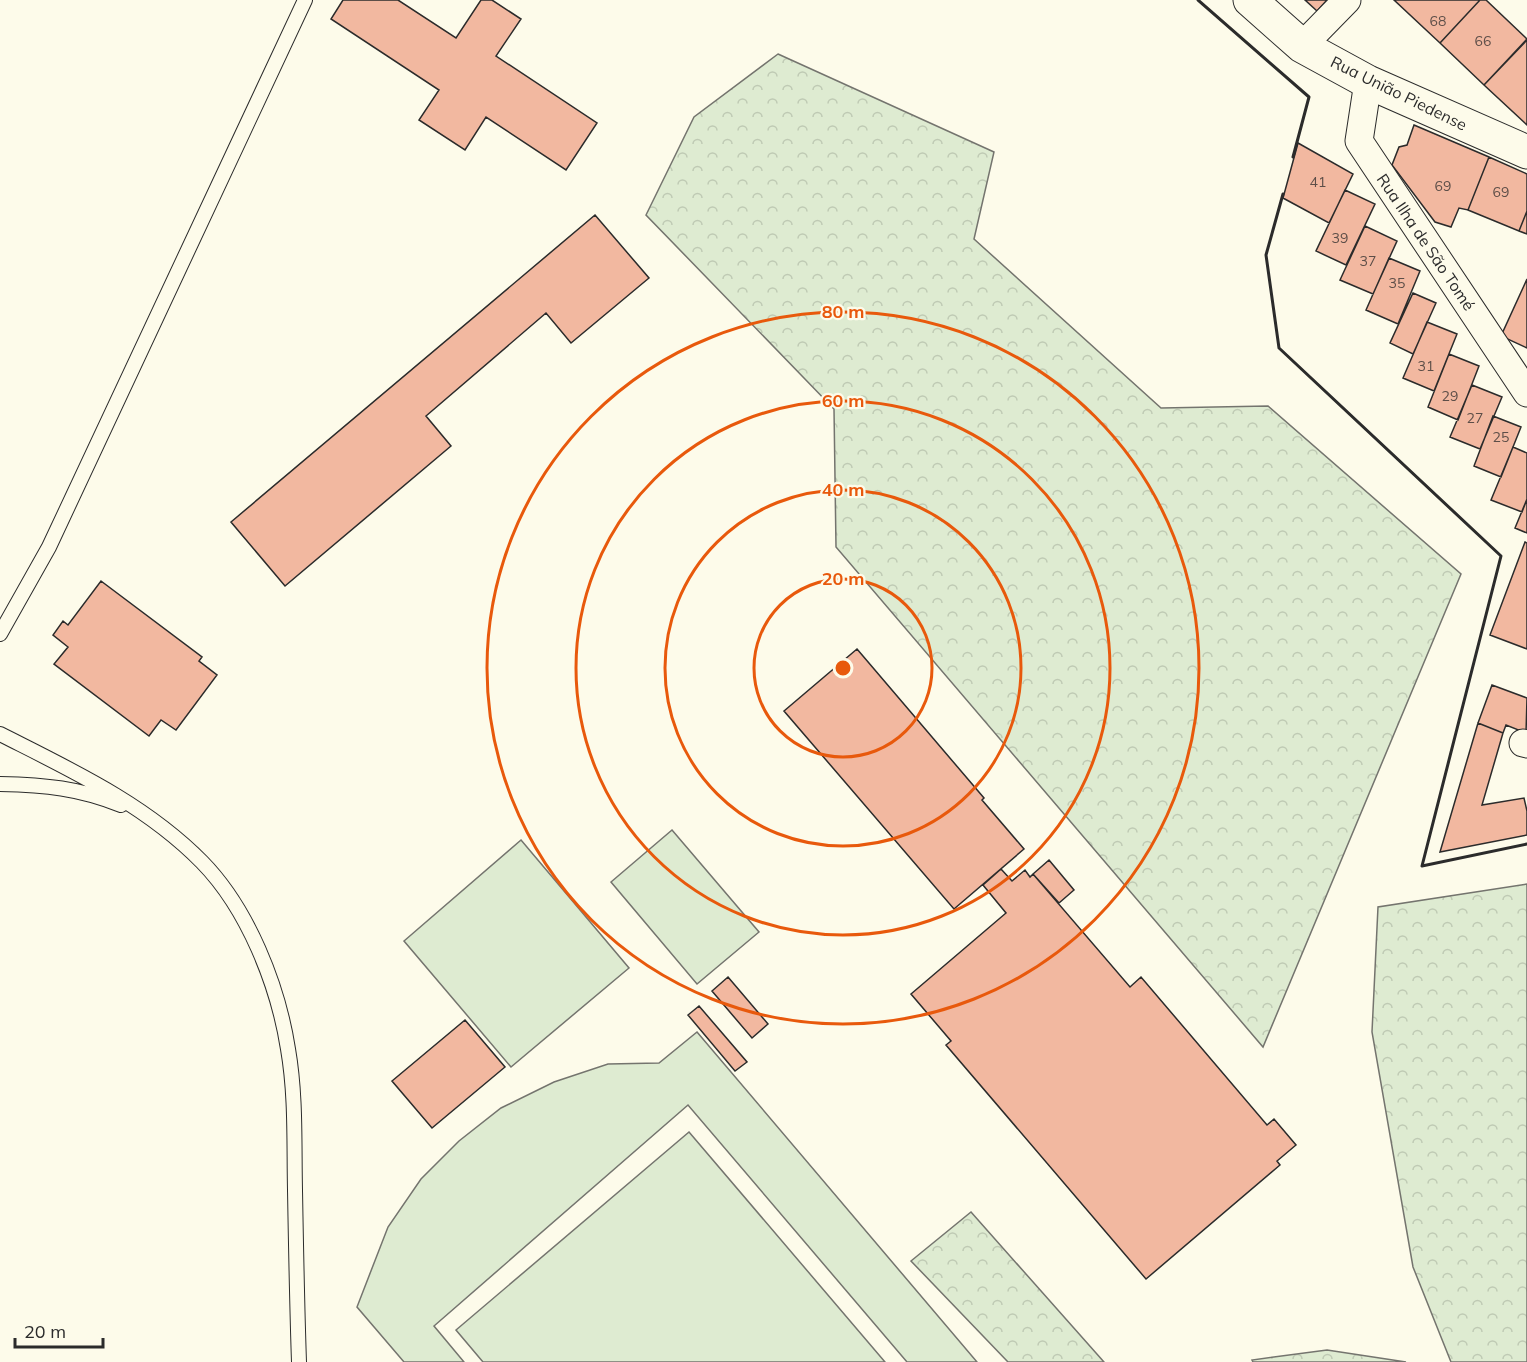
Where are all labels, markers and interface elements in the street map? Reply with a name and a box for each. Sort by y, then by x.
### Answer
house number: 68 [1430,12,1446,30]
house number: 66 [1475,32,1491,50]
street label: Rua União Piedense [1328,51,1470,135]
street label: Rua Ilha de São Tomé [1373,170,1479,314]
house number: 41 [1310,173,1326,191]
house number: 69 [1435,177,1451,195]
house number: 69 [1493,183,1509,201]
house number: 39 [1332,229,1348,247]
house number: 37 [1360,252,1376,270]
house number: 35 [1389,274,1405,292]
text: 80 m [822,300,864,323]
house number: 31 [1418,357,1434,375]
house number: 29 [1442,387,1458,405]
text: 60 m [822,389,864,412]
house number: 27 [1467,409,1483,427]
house number: 25 [1493,428,1509,446]
text: 40 m [822,478,864,501]
text: 20 m [822,567,864,590]
centre of rings [833,658,853,678]
scale bar [15,1311,104,1349]
text: 20 m [24,1320,66,1343]

